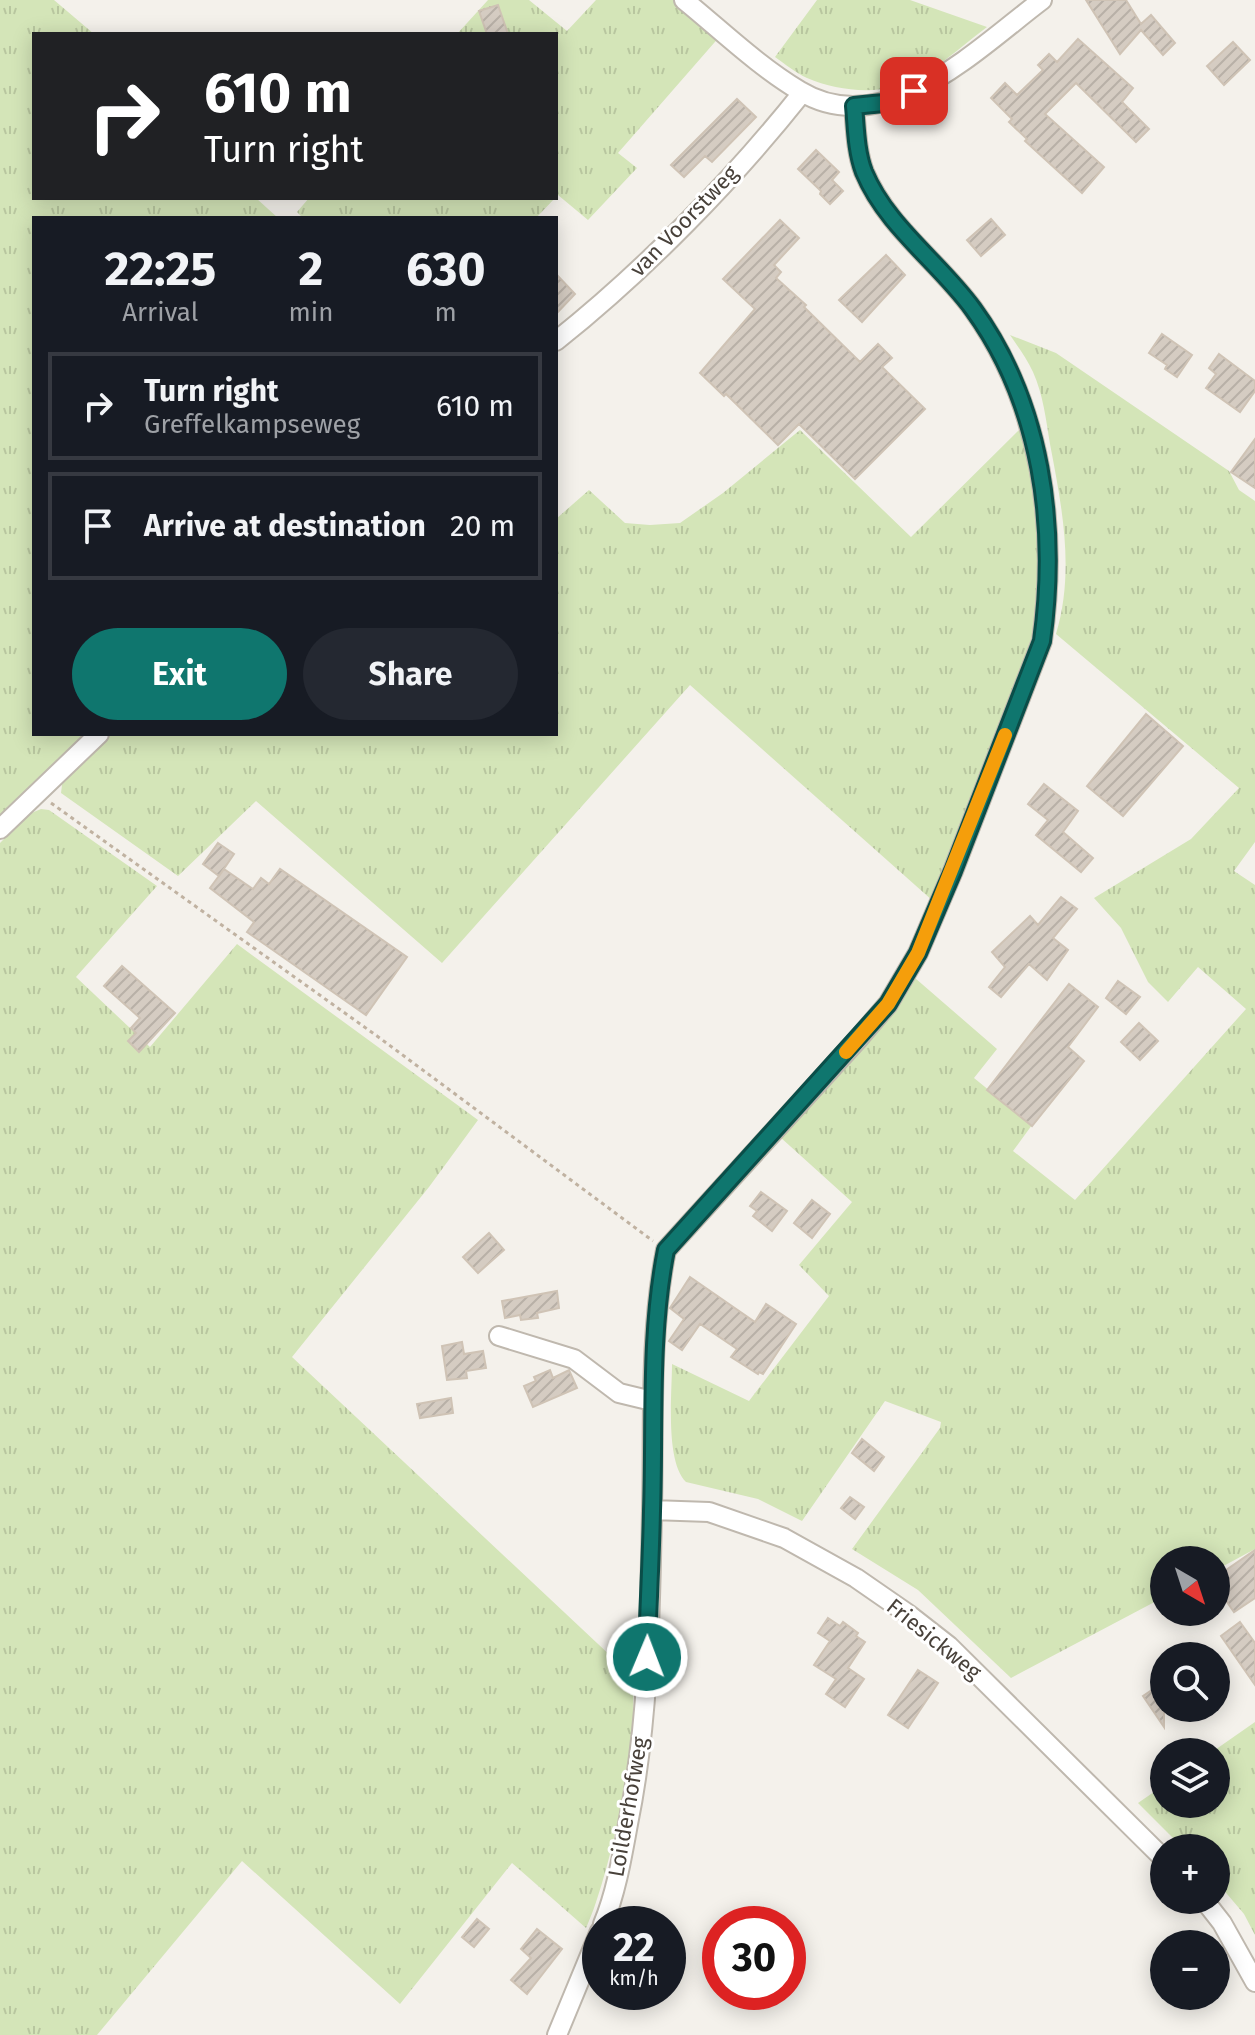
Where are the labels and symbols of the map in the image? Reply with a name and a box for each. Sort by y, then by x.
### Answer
pin [880,57,948,125]
street label: van Voorstweg [624,159,744,282]
north arrow [1150,1546,1230,1626]
street label: Friesickweg [881,1593,987,1686]
position arrow [605,1615,689,1699]
street label: Loilderhofweg [602,1734,654,1879]
speed limit sign: 30 [702,1906,806,2010]

